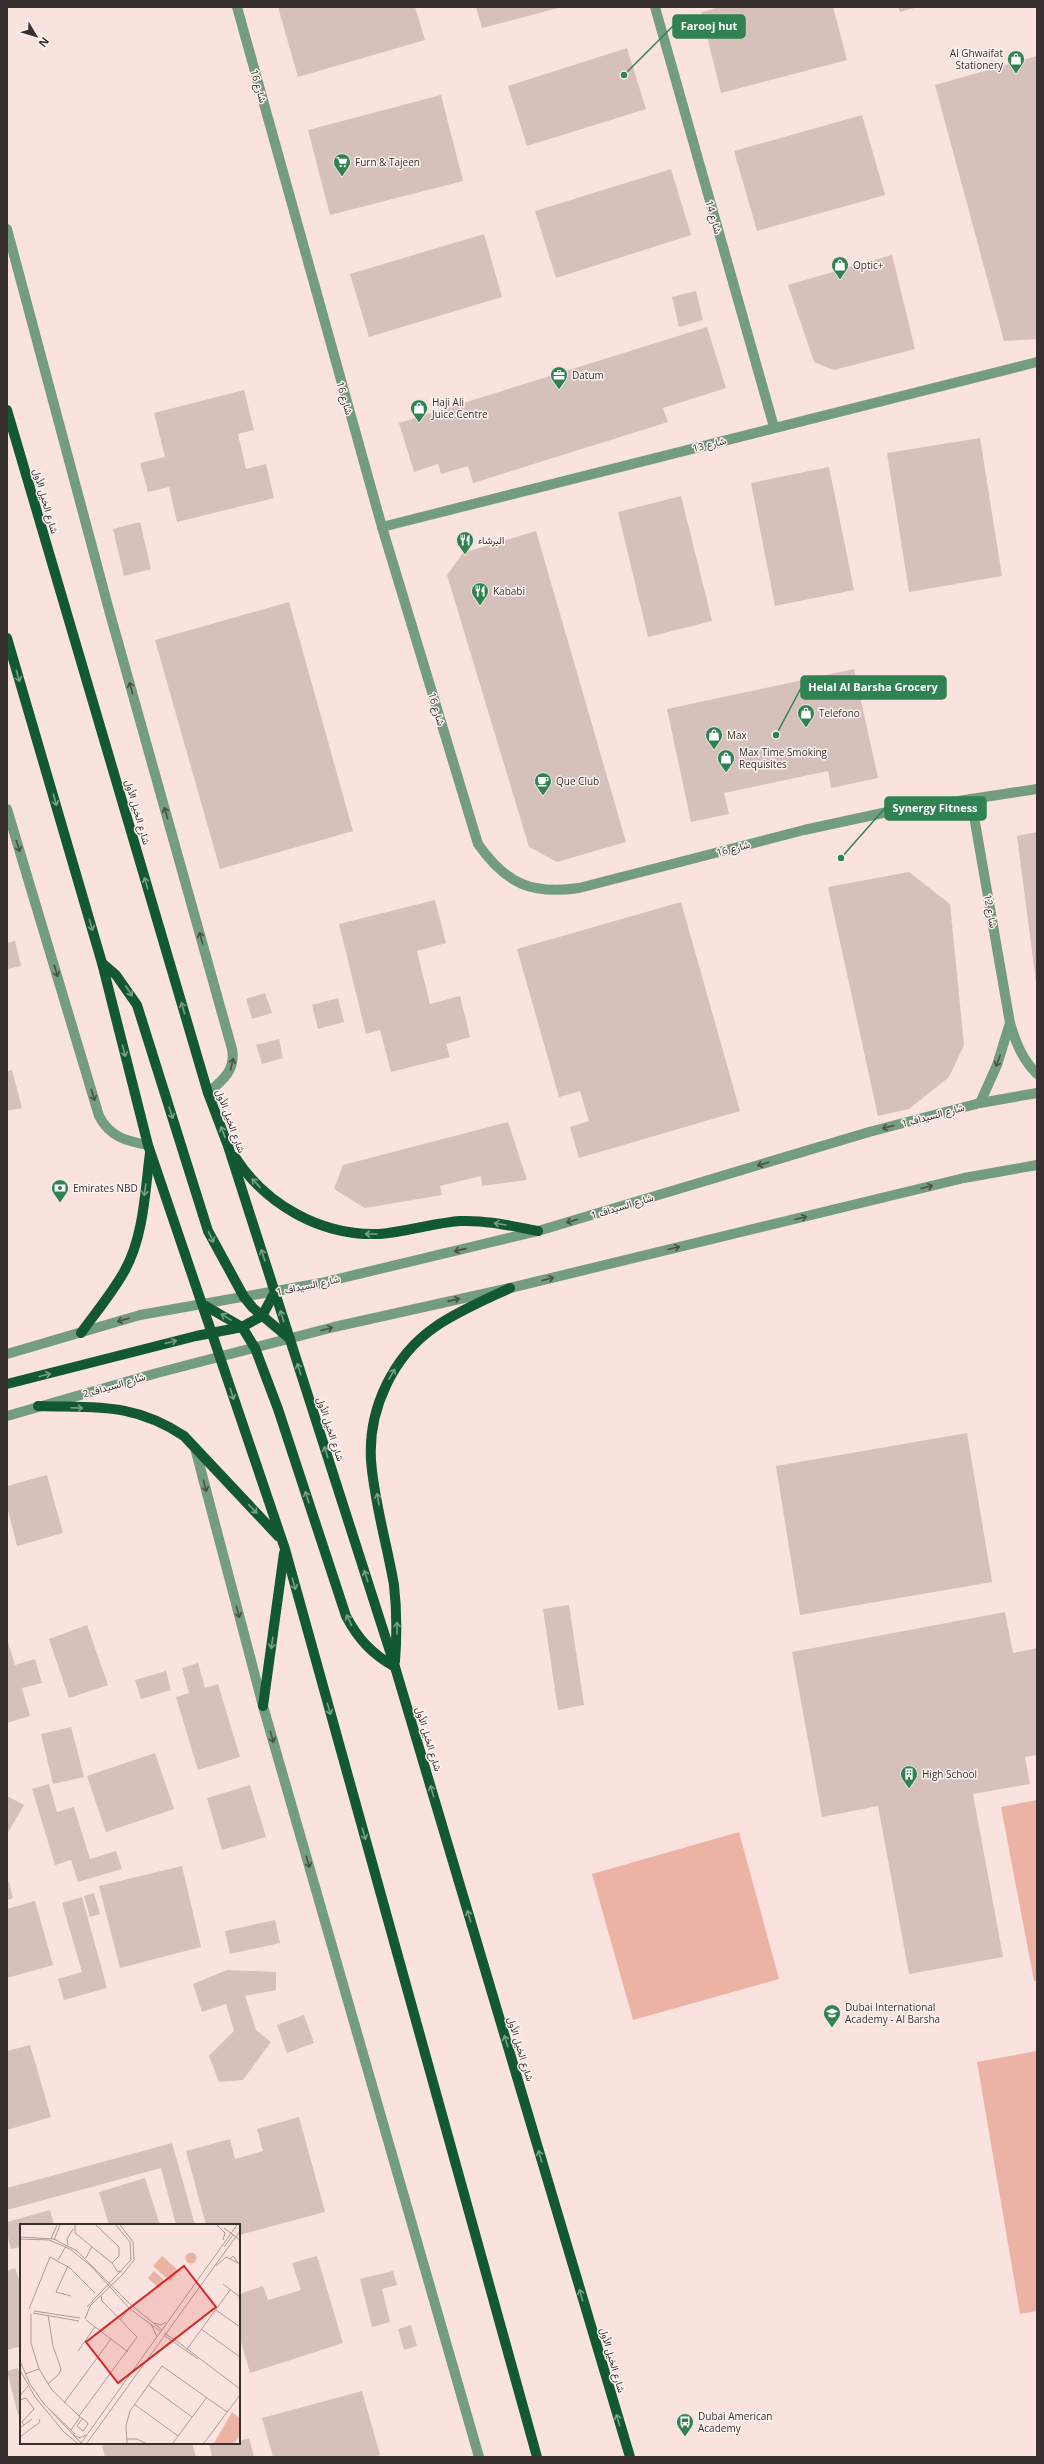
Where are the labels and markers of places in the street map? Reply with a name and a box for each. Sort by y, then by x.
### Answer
callout: Farooj hut [673,15,745,38]
place label: Al Ghwaifat Stationery [950,46,1004,72]
shop icon: Al Ghwaifat Stationery [1006,49,1026,74]
supermarket icon: Furn & Tajeen [332,152,352,177]
place label: Furn & Tajeen [355,155,420,169]
shop icon: Optic+ [830,255,850,280]
place label: Optic+ [853,258,884,272]
office icon: Datum [549,365,569,390]
place label: Datum [572,368,604,382]
place label: Haji Ali Juice Centre [431,395,488,421]
shop icon: Haji Ali Juice Centre [409,398,429,423]
restaurant icon: البرشاء [455,530,475,555]
place label: البرشاء [478,533,504,547]
restaurant icon: Kababi [470,581,490,606]
place label: Kababi [493,584,525,598]
callout: Helal Al Barsha Grocery [801,676,946,699]
shop icon: Telefono [796,703,816,728]
place label: Telefono [819,706,860,720]
shop icon: Max [704,725,724,750]
place label: Max [727,728,748,742]
place label: Max Time Smoking Requisites [739,745,828,771]
shop icon: Max Time Smoking Requisites [716,748,736,773]
cafe icon: Que Club [533,771,553,796]
place label: Que Club [556,774,599,788]
callout: Synergy Fitness [885,797,986,820]
bank icon: Emirates NBD [50,1178,70,1203]
place label: Emirates NBD [73,1181,138,1195]
building icon: High School [899,1764,919,1789]
place label: High School [922,1767,977,1781]
place label: Dubai International Academy - Al Barsha [845,2000,940,2026]
school or university icon: Dubai International Academy - Al Barsha [822,2003,842,2028]
place label: Dubai American Academy [698,2409,772,2435]
bus stop icon: Dubai American Academy [675,2412,695,2437]

